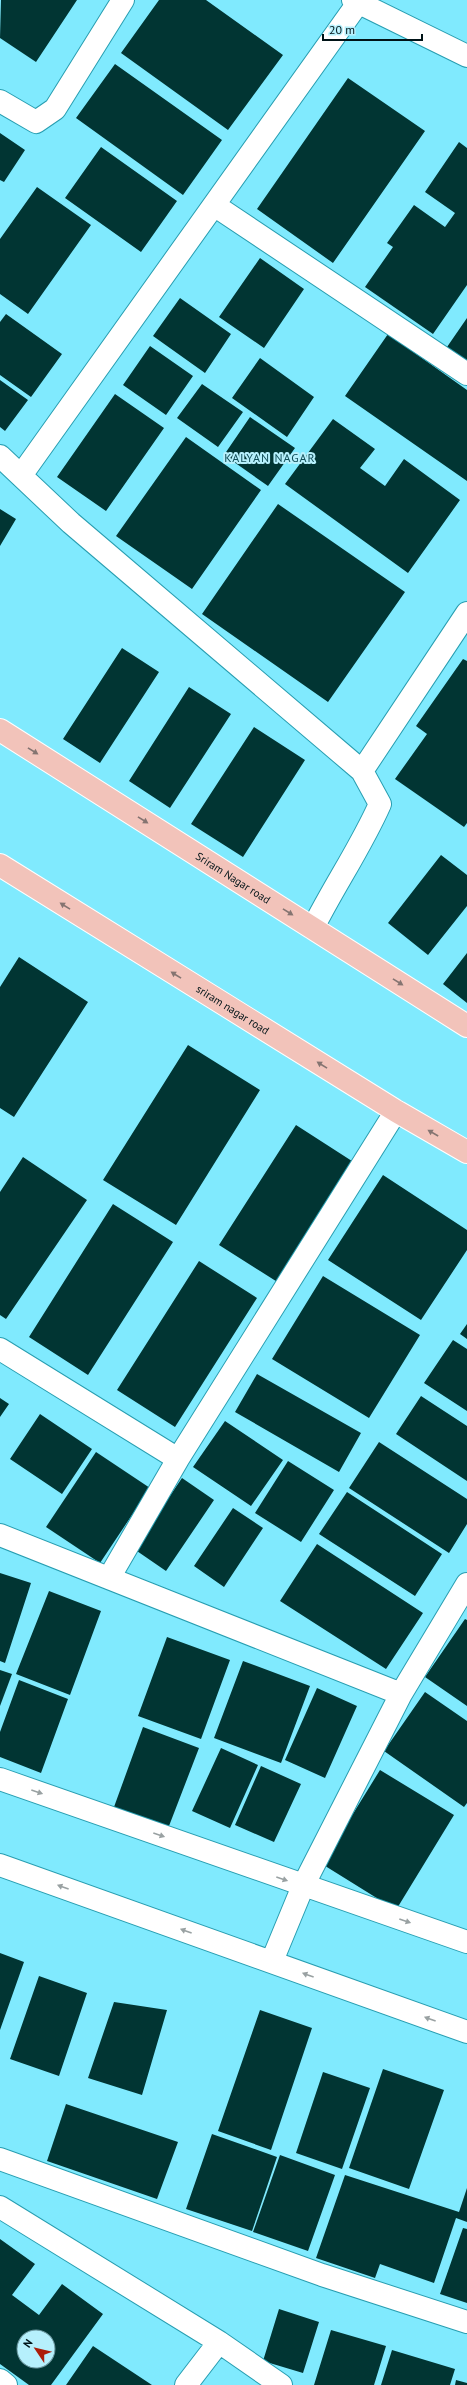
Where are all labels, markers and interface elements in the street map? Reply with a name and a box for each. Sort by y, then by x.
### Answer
scale bar [323,16,422,42]
text: 20 m [329,22,355,37]
district label: KALYAN NAGAR [224,450,316,465]
one-way arrow [27,747,39,754]
one-way arrow [137,817,149,824]
street label: Sriram Nagar road [193,849,273,907]
one-way arrow [60,902,71,910]
one-way arrow [282,909,294,916]
one-way arrow [170,971,182,978]
one-way arrow [393,978,403,986]
street label: sriram nagar road [194,982,272,1037]
one-way arrow [316,1062,328,1069]
one-way arrow [427,1129,439,1136]
one-way arrow [31,1790,43,1796]
one-way arrow [154,1833,166,1839]
one-way arrow [276,1876,288,1882]
one-way arrow [57,1884,69,1890]
one-way arrow [399,1918,411,1924]
one-way arrow [179,1927,191,1933]
one-way arrow [302,1971,314,1977]
one-way arrow [424,2016,436,2022]
north arrow [16,2329,56,2369]
text: N [20,2336,36,2350]

